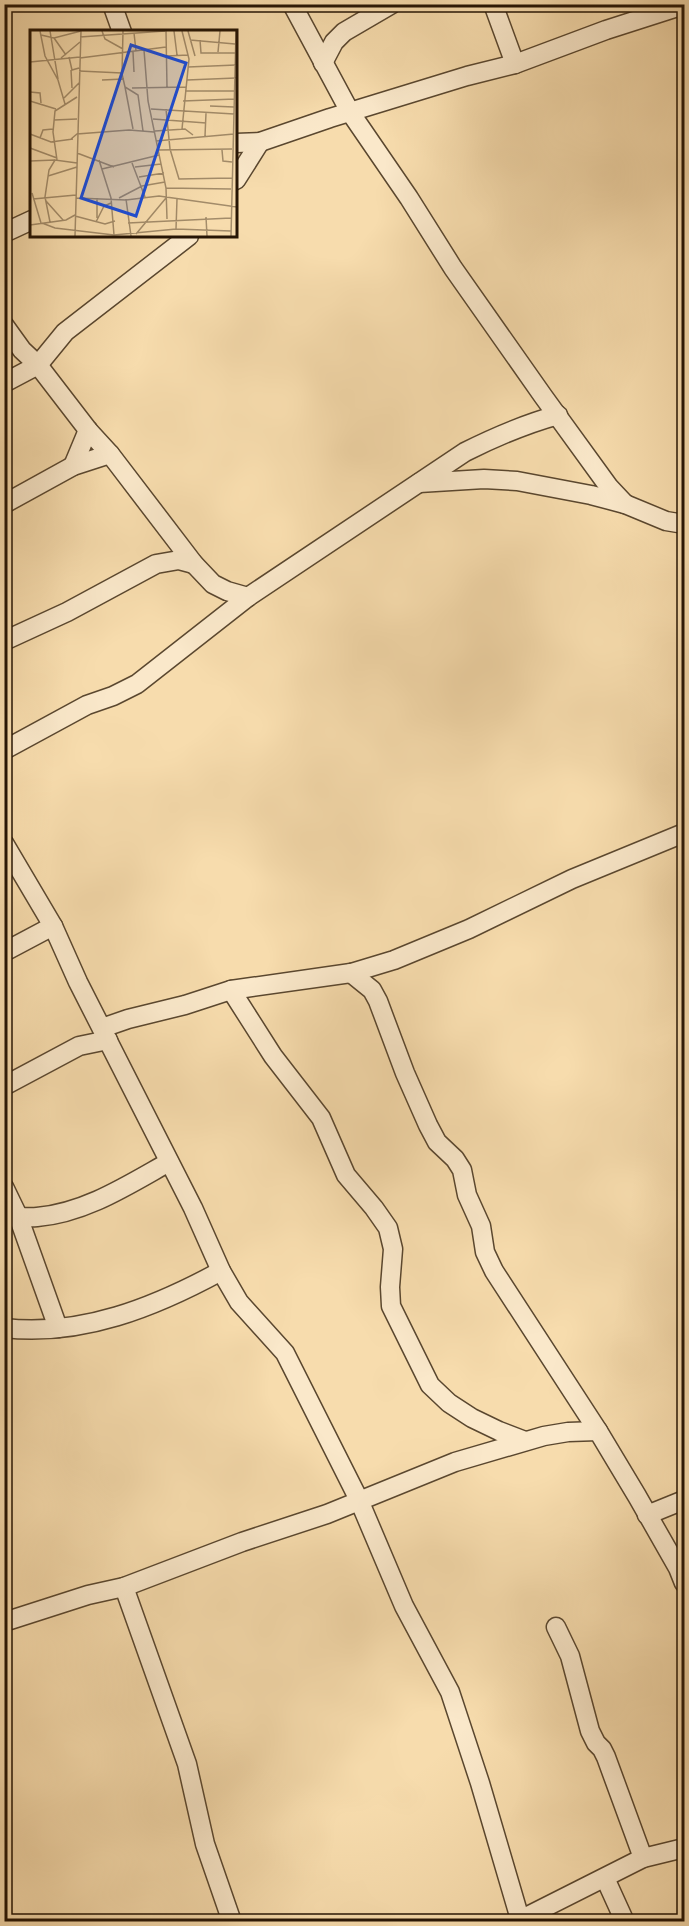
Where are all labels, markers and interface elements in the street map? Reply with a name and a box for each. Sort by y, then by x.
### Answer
inset map [30,30,237,237]

